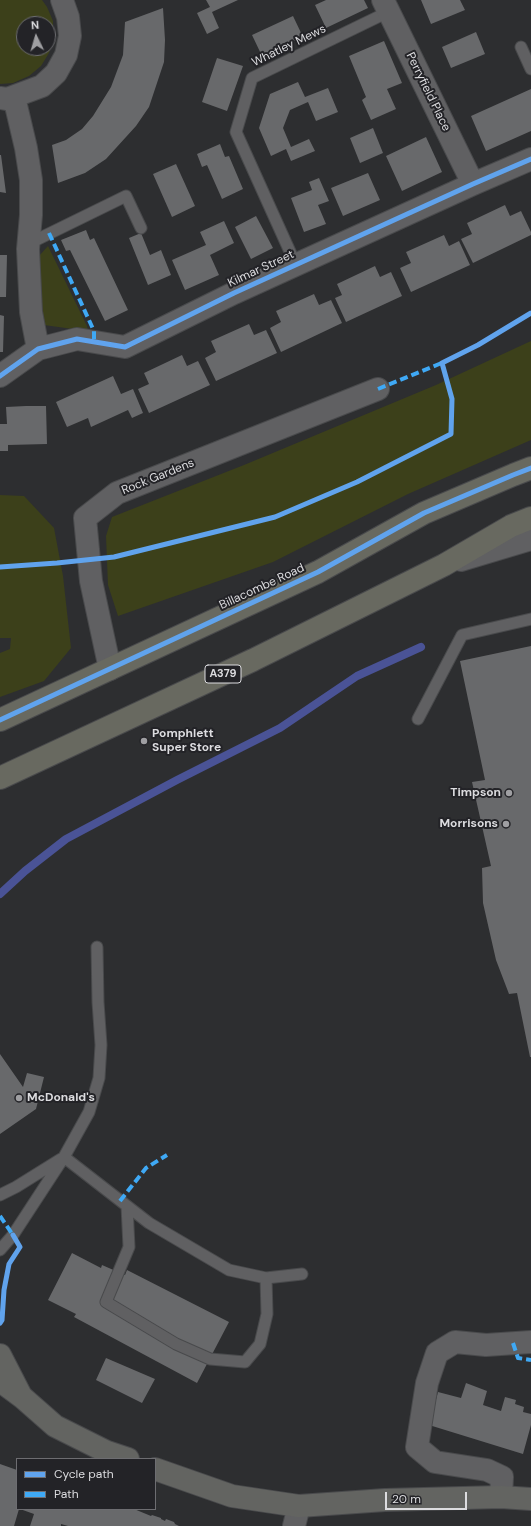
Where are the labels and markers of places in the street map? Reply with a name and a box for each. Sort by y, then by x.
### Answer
place label: Pomphlett Super Store [152,727,221,755]
marker: Pomphlett Super Store [139,736,149,746]
place label: Timpson [450,786,501,800]
marker: Timpson [504,788,514,798]
place label: Morrisons [439,817,498,831]
marker: Morrisons [501,819,511,829]
place label: McDonald's [27,1091,95,1105]
marker: McDonald's [14,1093,24,1103]

